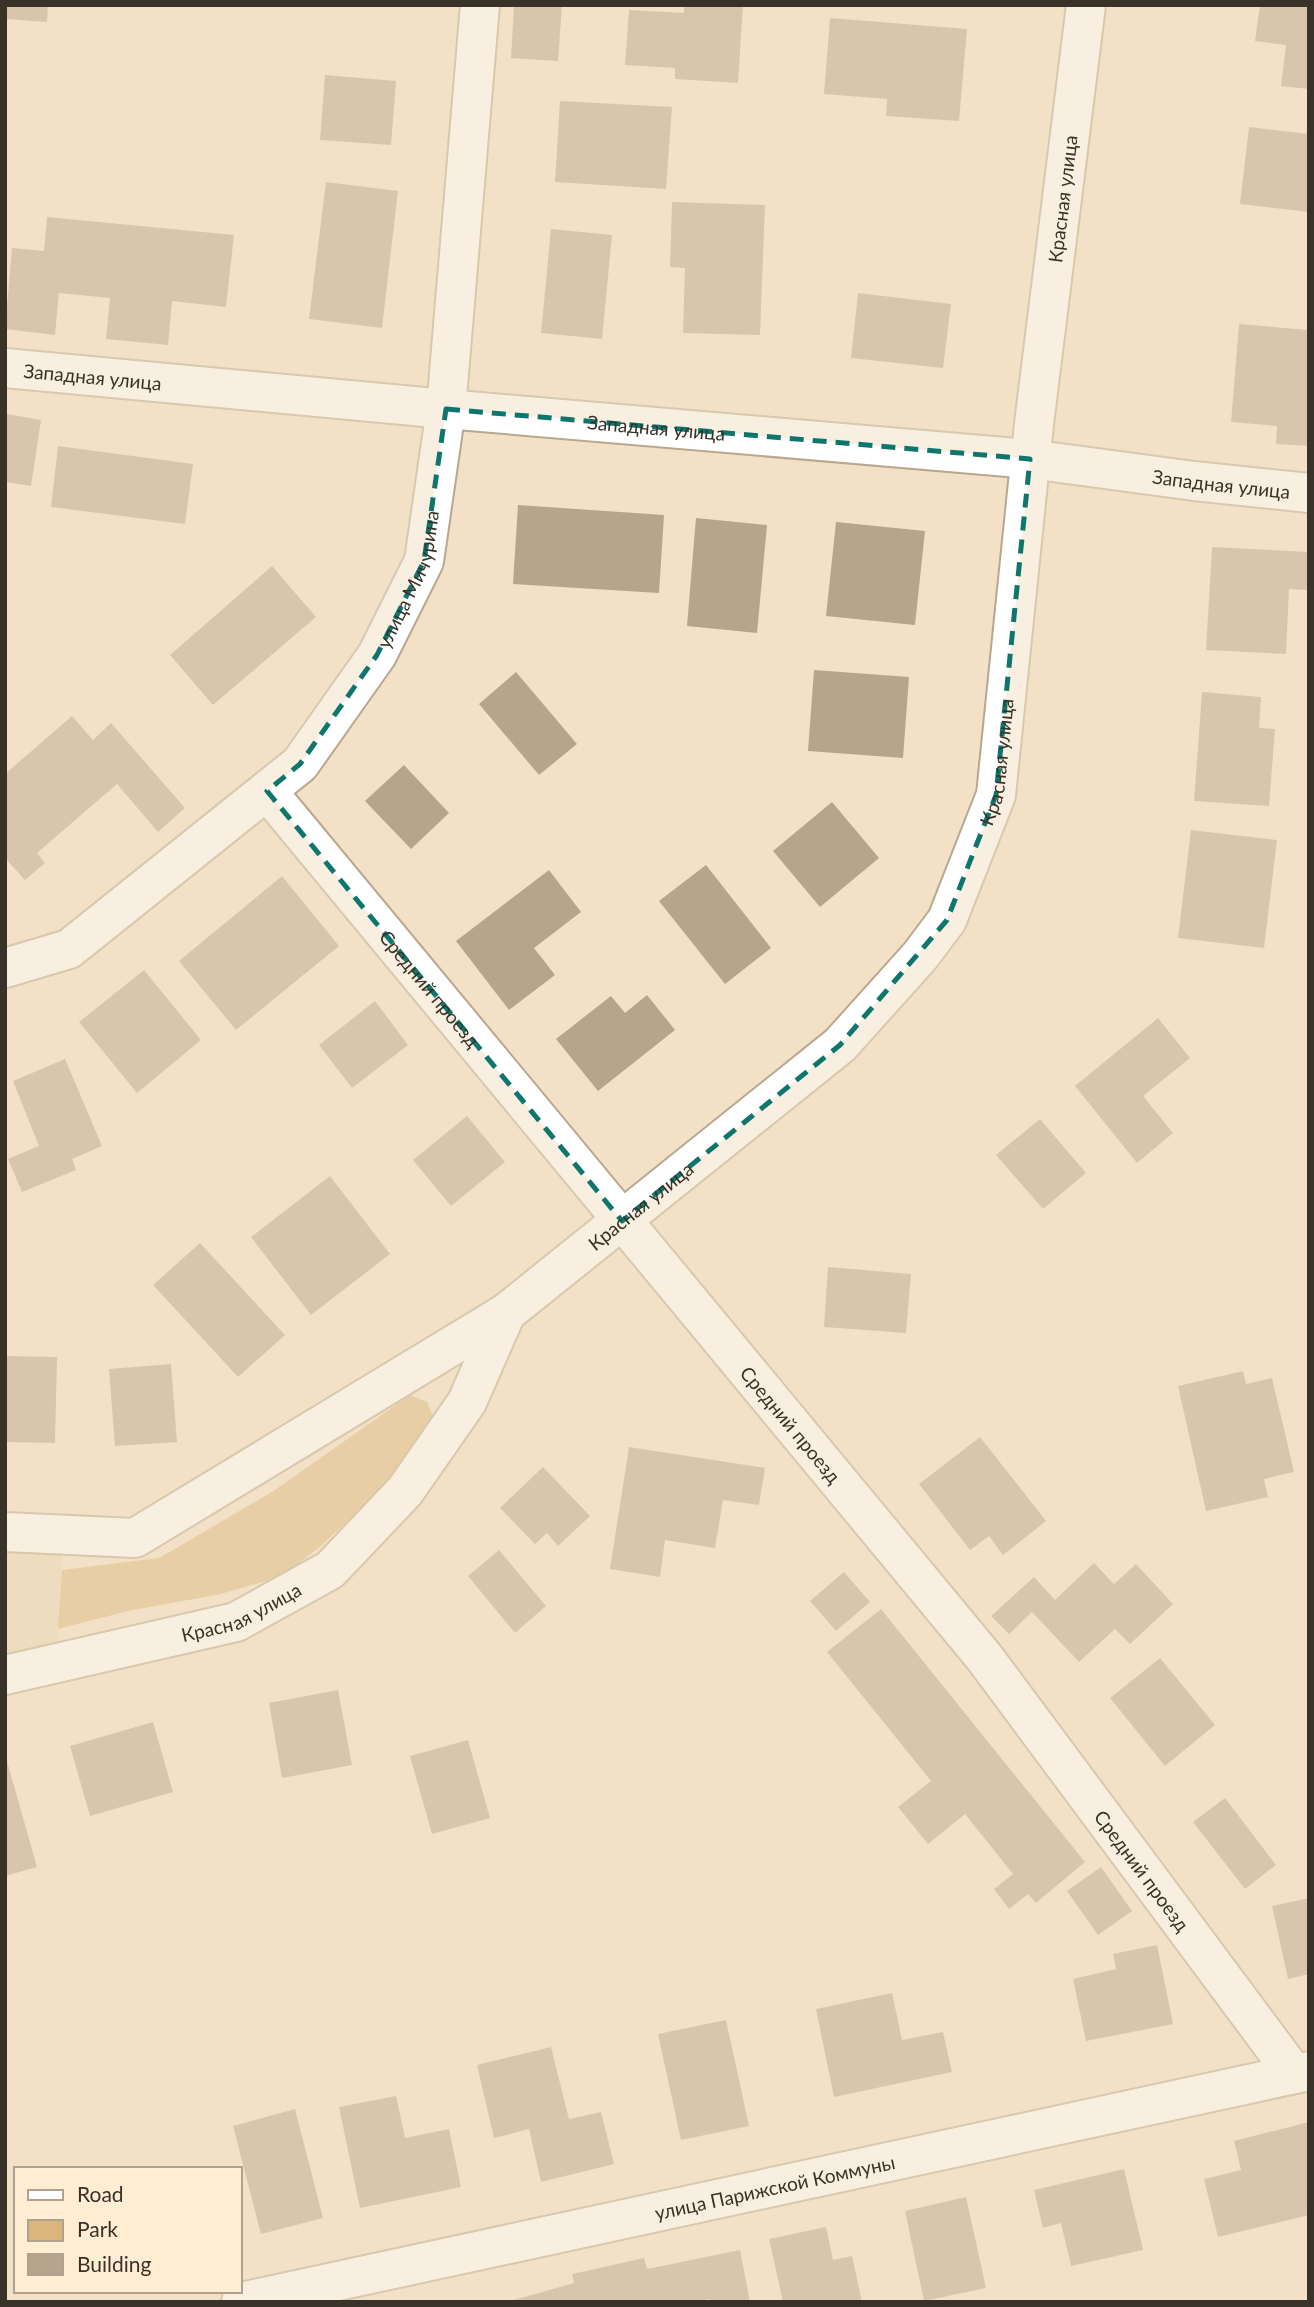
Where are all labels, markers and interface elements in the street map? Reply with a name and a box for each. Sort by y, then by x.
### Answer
street label: Красная улица [1043,134,1081,264]
street label: Западная улица [23,358,163,394]
street label: Западная улица [586,410,726,444]
street label: Западная улица [1151,464,1291,502]
street label: улица Мичурина [371,509,443,652]
street label: Красная улица [974,697,1017,828]
street label: Средний проезд [375,925,485,1051]
street label: Красная улица [583,1156,697,1254]
street label: Средний проезд [736,1361,846,1487]
street label: Красная улица [179,1577,305,1646]
street label: Средний проезд [1090,1805,1195,1935]
street label: улица Парижской Коммуны [652,2149,897,2224]
legend [14,2167,242,2293]
text: Road [77,2181,124,2206]
text: Park [77,2216,118,2241]
text: Building [77,2251,152,2276]

